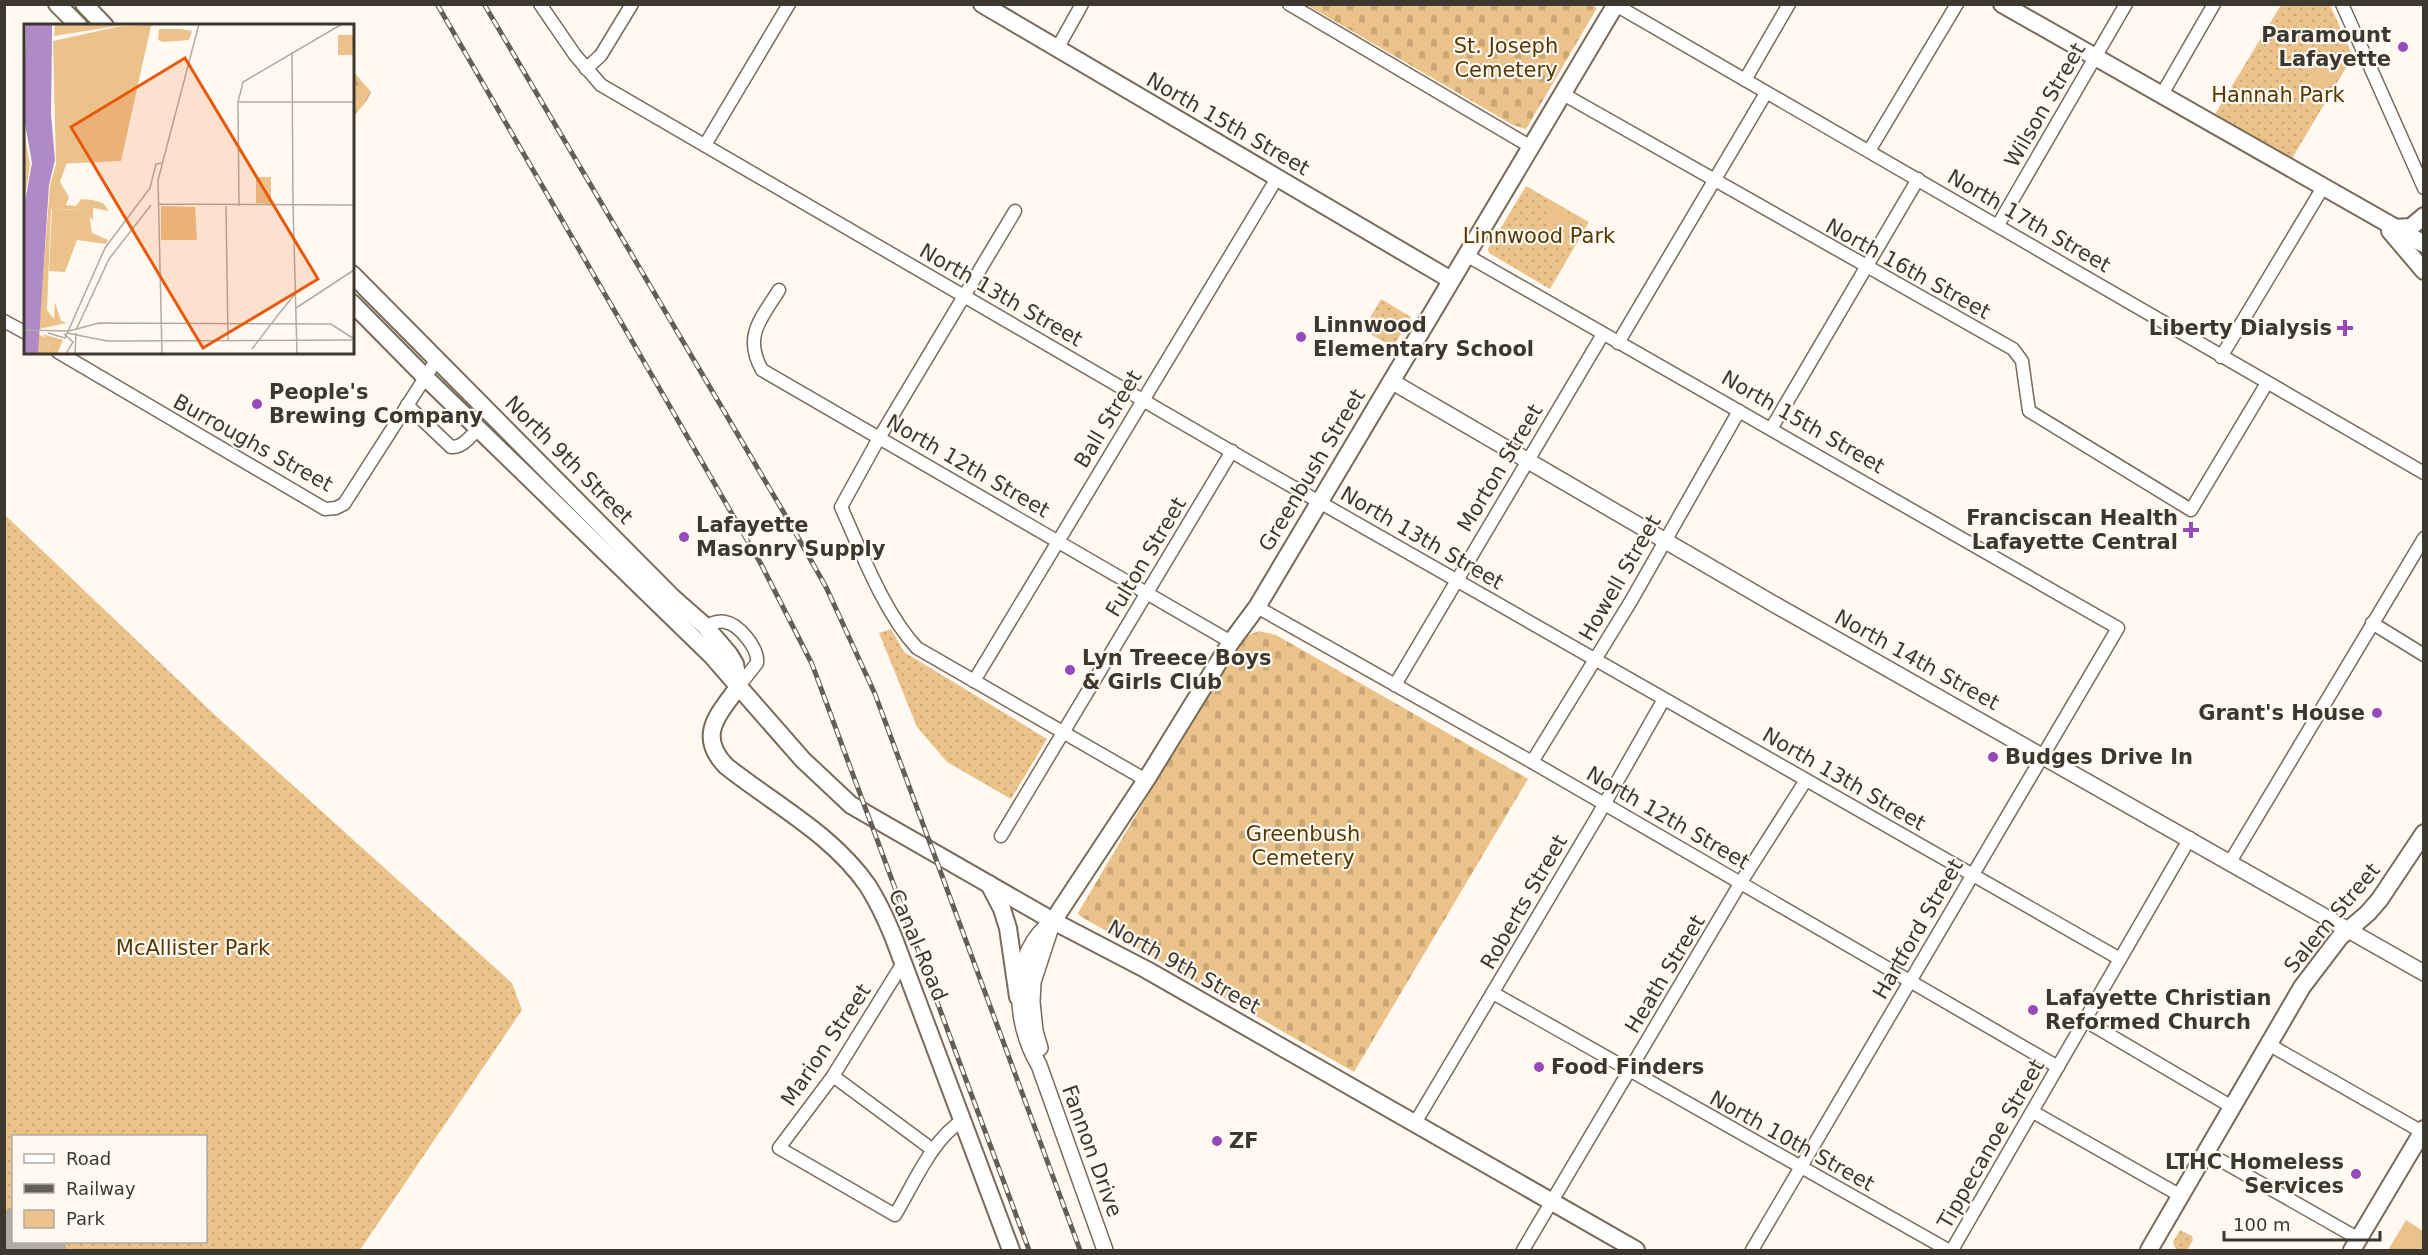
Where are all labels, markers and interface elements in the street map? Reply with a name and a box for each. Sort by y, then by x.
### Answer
place label: Paramount Lafayette [2261,23,2391,71]
inset map [24,24,354,354]
park label: St. Joseph Cemetery [1454,34,1558,82]
street label: Wilson Street [2000,39,2090,171]
marker: Paramount Lafayette [2396,40,2410,54]
street label: North 15th Street [1142,68,1314,180]
park label: Hannah Park [2211,83,2346,107]
street label: North 17th Street [1943,165,2115,277]
street label: North 16th Street [1822,214,1994,324]
park label: Linnwood Park [1463,224,1616,248]
street label: North 13th Street [915,239,1087,351]
place label: Linnwood Elementary School [1313,313,1534,361]
place label: Liberty Dialysis [2149,316,2332,340]
marker: Liberty Dialysis [2336,319,2354,337]
marker: Linnwood Elementary School [1294,330,1308,344]
street label: Ball Street [1070,366,1146,472]
street label: North 15th Street [1717,366,1889,478]
place label: People's Brewing Company [269,380,483,428]
street label: Greenbush Street [1254,385,1370,555]
street label: Burroughs Street [169,389,337,497]
street label: North 9th Street [500,391,638,529]
marker: People's Brewing Company [250,397,264,411]
street label: Morton Street [1453,400,1547,536]
street label: North 12th Street [882,410,1054,522]
street label: North 13th Street [1336,482,1508,594]
street label: Fulton Street [1101,493,1191,621]
place label: Franciscan Health Lafayette Central [1966,506,2178,554]
street label: Howell Street [1574,511,1666,645]
place label: Lafayette Masonry Supply [696,513,886,561]
marker: Franciscan Health Lafayette Central [2182,521,2200,539]
marker: Lafayette Masonry Supply [677,530,691,544]
street label: North 14th Street [1831,605,2003,715]
place label: Lyn Treece Boys & Girls Club [1082,646,1271,694]
marker: Lyn Treece Boys & Girls Club [1063,663,1077,677]
place label: Grant's House [2198,701,2365,725]
marker: Grant's House [2370,706,2384,720]
street label: North 13th Street [1758,723,1930,835]
place label: Budges Drive In [2005,745,2193,769]
marker: Budges Drive In [1986,750,2000,764]
street label: North 12th Street [1582,762,1754,874]
park label: Greenbush Cemetery [1246,822,1360,870]
street label: Roberts Street [1476,831,1572,973]
street label: Hartford Street [1868,855,1968,1003]
street label: Salem Street [2279,858,2385,978]
street label: Canal Road [884,886,952,1004]
street label: Heath Street [1620,911,1710,1037]
street label: North 9th Street [1103,915,1265,1019]
park label: McAllister Park [116,936,271,960]
street label: Marion Street [776,979,876,1111]
place label: Lafayette Christian Reformed Church [2045,986,2272,1034]
marker: Lafayette Christian Reformed Church [2026,1003,2040,1017]
place label: Food Finders [1551,1055,1704,1079]
street label: Tippecanoe Street [1932,1055,2049,1234]
marker: Food Finders [1532,1060,1546,1074]
street label: Fannon Drive [1057,1082,1127,1220]
street label: North 10th Street [1706,1086,1878,1196]
place label: ZF [1229,1129,1259,1153]
marker: ZF [1210,1134,1224,1148]
legend [12,1135,207,1243]
text: Road [66,1148,111,1169]
place label: LTHC Homeless Services [2165,1150,2344,1198]
marker: LTHC Homeless Services [2349,1167,2363,1181]
text: Railway [66,1178,136,1199]
scale bar [2224,1204,2380,1242]
text: Park [66,1208,105,1229]
text: 100 m [2233,1214,2291,1235]

